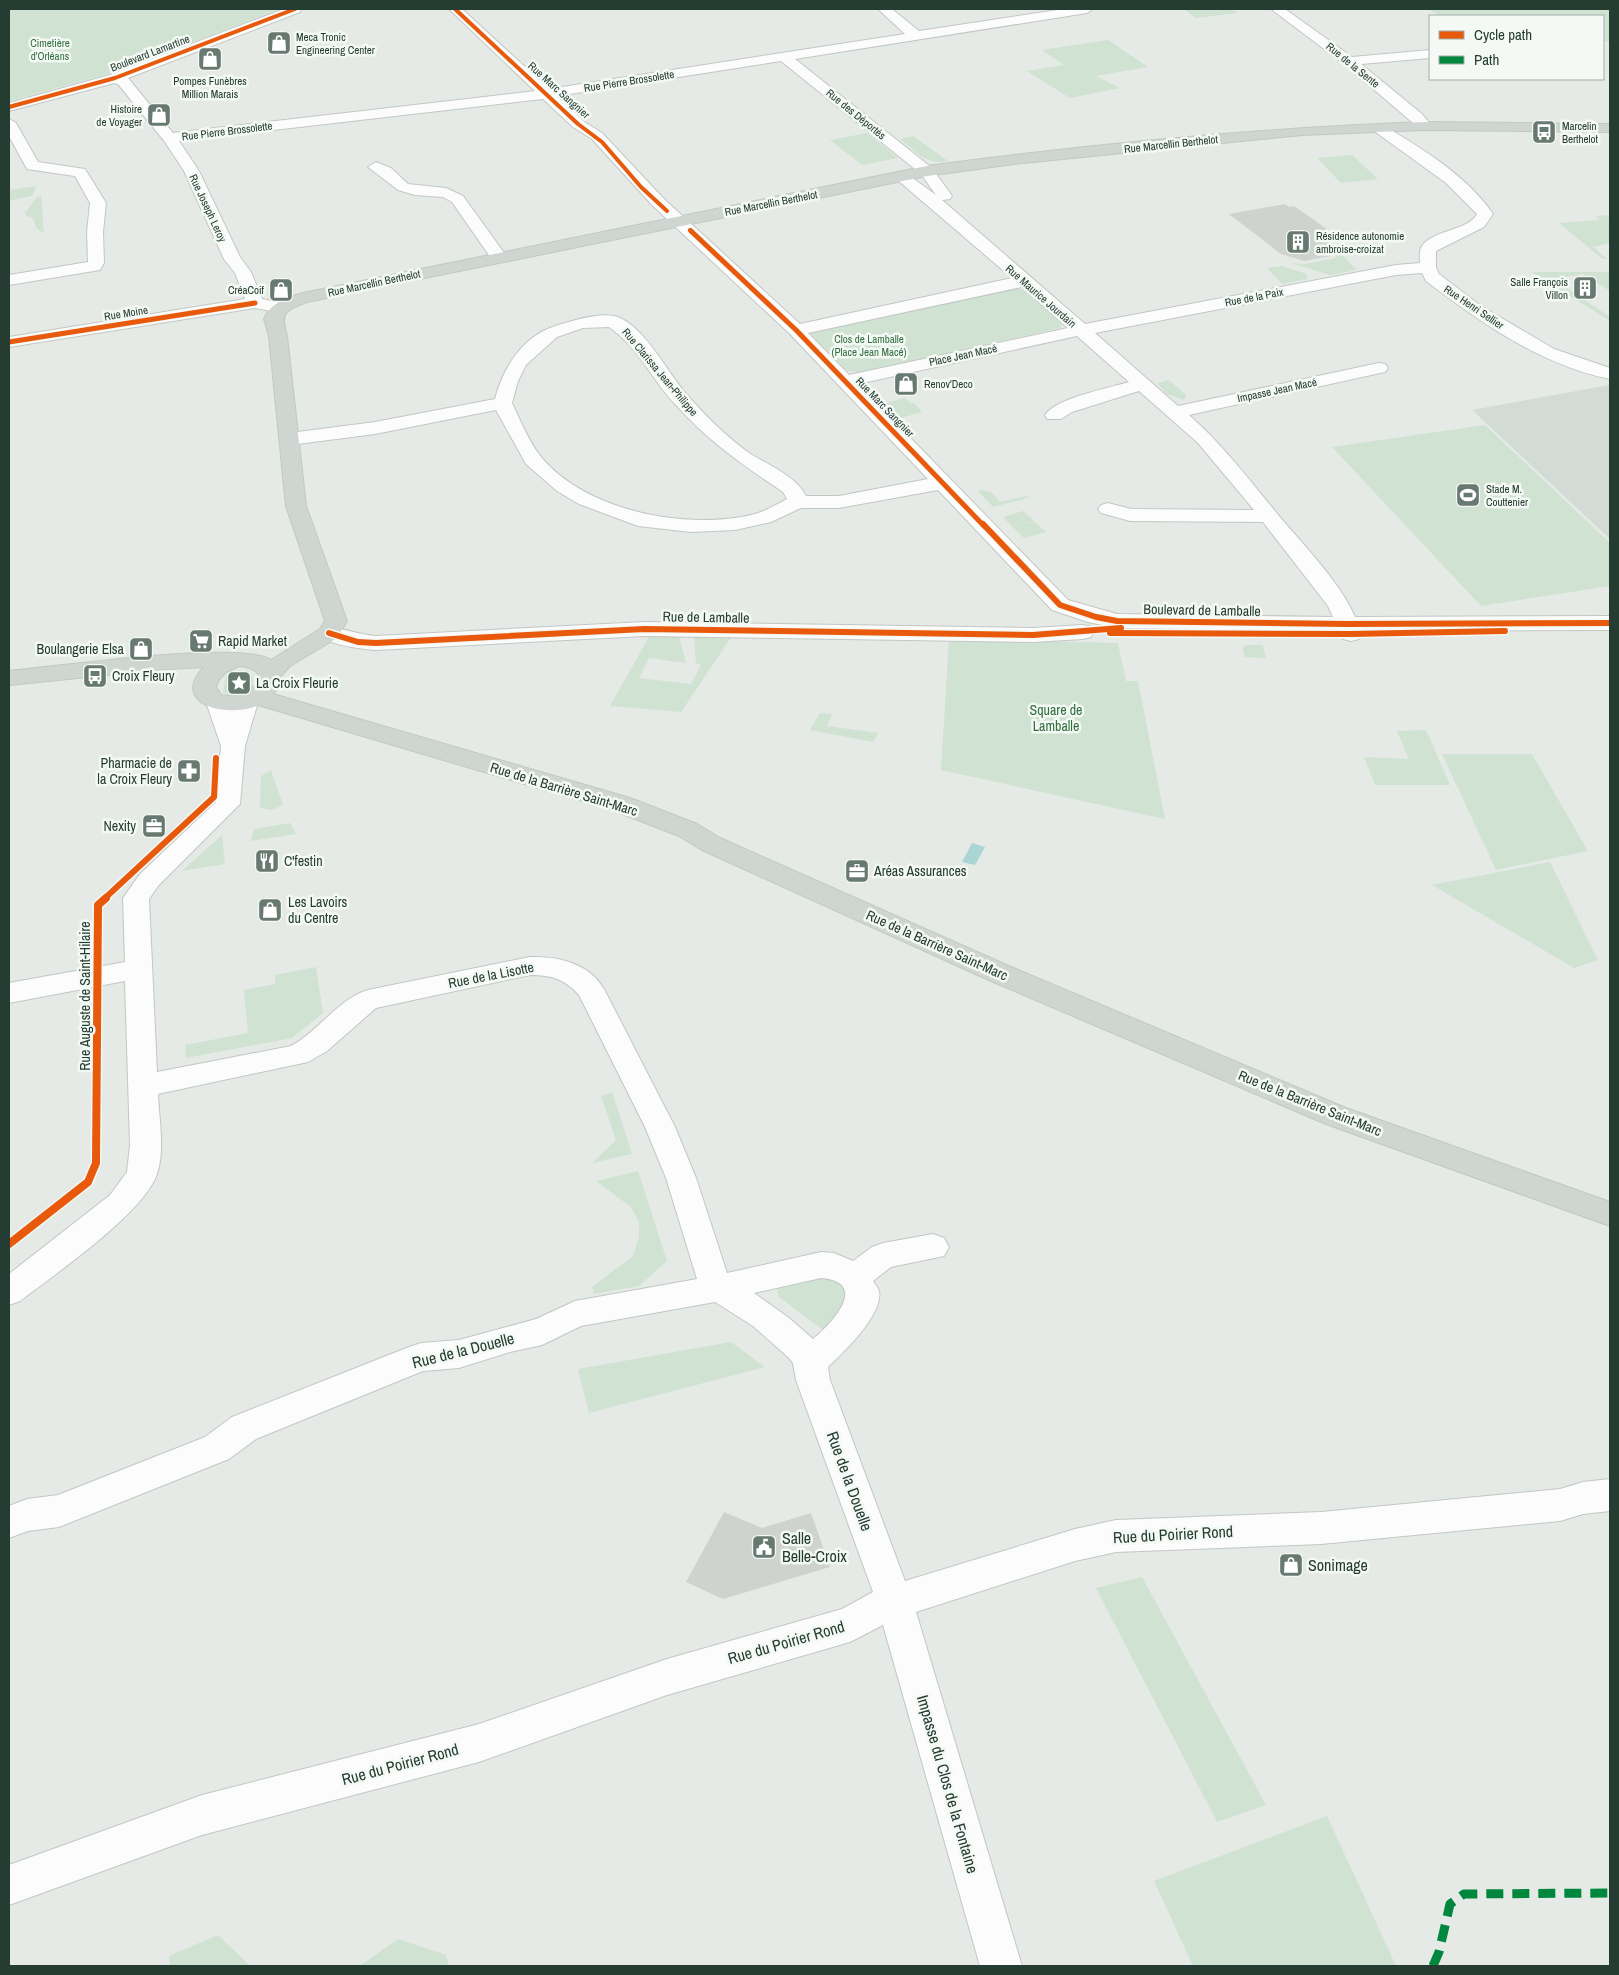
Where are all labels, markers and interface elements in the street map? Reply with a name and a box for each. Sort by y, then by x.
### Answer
legend [1429,15,1604,80]
text: Cycle path [1474,24,1532,45]
shop icon: Meca Tronic Engineering Center [266,30,292,56]
place label: Meca Tronic Engineering Center [296,30,375,57]
street label: Boulevard Lamartine [108,31,192,75]
park label: Cimetière d'Orléans [30,36,70,63]
street label: Rue de la Sente [1323,39,1383,91]
shop icon: Pompes Funèbres Million Marais [197,46,223,72]
text: Path [1474,49,1499,70]
street label: Rue Marc Sangnier [525,59,593,121]
street label: Rue Pierre Brossolette [583,67,675,95]
place label: Pompes Funèbres Million Marais [173,74,247,101]
street label: Rue des Déportés [823,86,889,143]
place label: Histoire de Voyager [96,102,142,129]
shop icon: Histoire de Voyager [146,102,172,128]
street label: Rue Pierre Brossolette [181,118,273,144]
bus stop icon: Marcelin Berthelot [1531,119,1557,145]
place label: Marcelin Berthelot [1562,119,1599,146]
street label: Rue Marcellin Berthelot [1123,132,1219,156]
street label: Rue Joseph Leroy [186,172,230,245]
street label: Rue Marcellin Berthelot [723,187,819,219]
building icon: Résidence autonomie ambroise-croizat [1285,229,1311,255]
place label: Résidence autonomie ambroise-croizat [1316,229,1404,256]
street label: Rue Maurice Jourdain [1003,261,1079,331]
street label: Rue Marcellin Berthelot [326,266,422,300]
place label: Salle François Villon [1510,275,1568,302]
building icon: Salle François Villon [1572,275,1598,301]
shop icon: CréaCoif [268,277,294,303]
street label: Rue Henri Sellier [1441,282,1507,332]
place label: CréaCoif [228,283,264,297]
street label: Rue de la Paix [1224,284,1285,310]
street label: Rue Moine [103,303,149,323]
street label: Rue Clarissa Jean-Philippe [619,325,701,419]
park label: Clos de Lamballe (Place Jean Macé) [831,332,907,359]
street label: Place Jean Macé [928,341,998,369]
shop icon: Renov'Deco [893,371,919,397]
street label: Rue Marc Sangnier [853,374,917,440]
street label: Impasse Jean Macé [1236,375,1318,405]
place label: Renov'Deco [924,377,973,391]
sports icon: Stade M. Couttenier [1455,482,1481,508]
place label: Stade M. Couttenier [1486,482,1528,509]
street label: Boulevard de Lamballe [1143,600,1261,620]
street label: Rue de Lamballe [662,607,750,627]
supermarket icon: Rapid Market [188,628,214,654]
place label: Rapid Market [218,632,287,650]
shop icon: Boulangerie Elsa [128,636,154,662]
place label: Boulangerie Elsa [37,640,125,658]
bus stop icon: Croix Fleury [82,663,108,689]
place label: Croix Fleury [112,667,175,685]
place icon: La Croix Fleurie [226,670,252,696]
place label: La Croix Fleurie [256,674,338,692]
park label: Square de Lamballe [1030,701,1082,735]
place label: Pharmacie de la Croix Fleury [97,754,172,788]
pharmacy icon: Pharmacie de la Croix Fleury [176,758,202,784]
street label: Rue de la Barrière Saint-Marc [488,758,640,820]
office icon: Nexity [141,813,167,839]
place label: Nexity [103,817,136,835]
restaurant icon: C'festin [254,848,280,874]
place label: C'festin [284,852,323,870]
office icon: Aréas Assurances [844,858,870,884]
place label: Aréas Assurances [873,862,967,880]
place label: Les Lavoirs du Centre [288,893,348,927]
shop icon: Les Lavoirs du Centre [257,897,283,923]
street label: Rue de la Barrière Saint-Marc [863,906,1011,984]
street label: Rue Auguste de Saint-Hilaire [76,921,94,1071]
street label: Rue de la Lisotte [447,958,535,992]
street label: Rue de la Barrière Saint-Marc [1236,1066,1385,1140]
street label: Rue de la Douelle [410,1327,516,1373]
street label: Rue de la Douelle [822,1428,878,1534]
street label: Rue du Poirier Rond [1112,1520,1234,1548]
place label: Salle Belle-Croix [782,1527,847,1567]
public building icon: Salle Belle-Croix [751,1534,777,1560]
shop icon: Sonimage [1278,1552,1304,1578]
place label: Sonimage [1308,1554,1368,1576]
street label: Rue du Poirier Rond [725,1615,847,1669]
street label: Impasse du Clos de la Fontaine [912,1692,984,1876]
street label: Rue du Poirier Rond [339,1738,461,1790]

